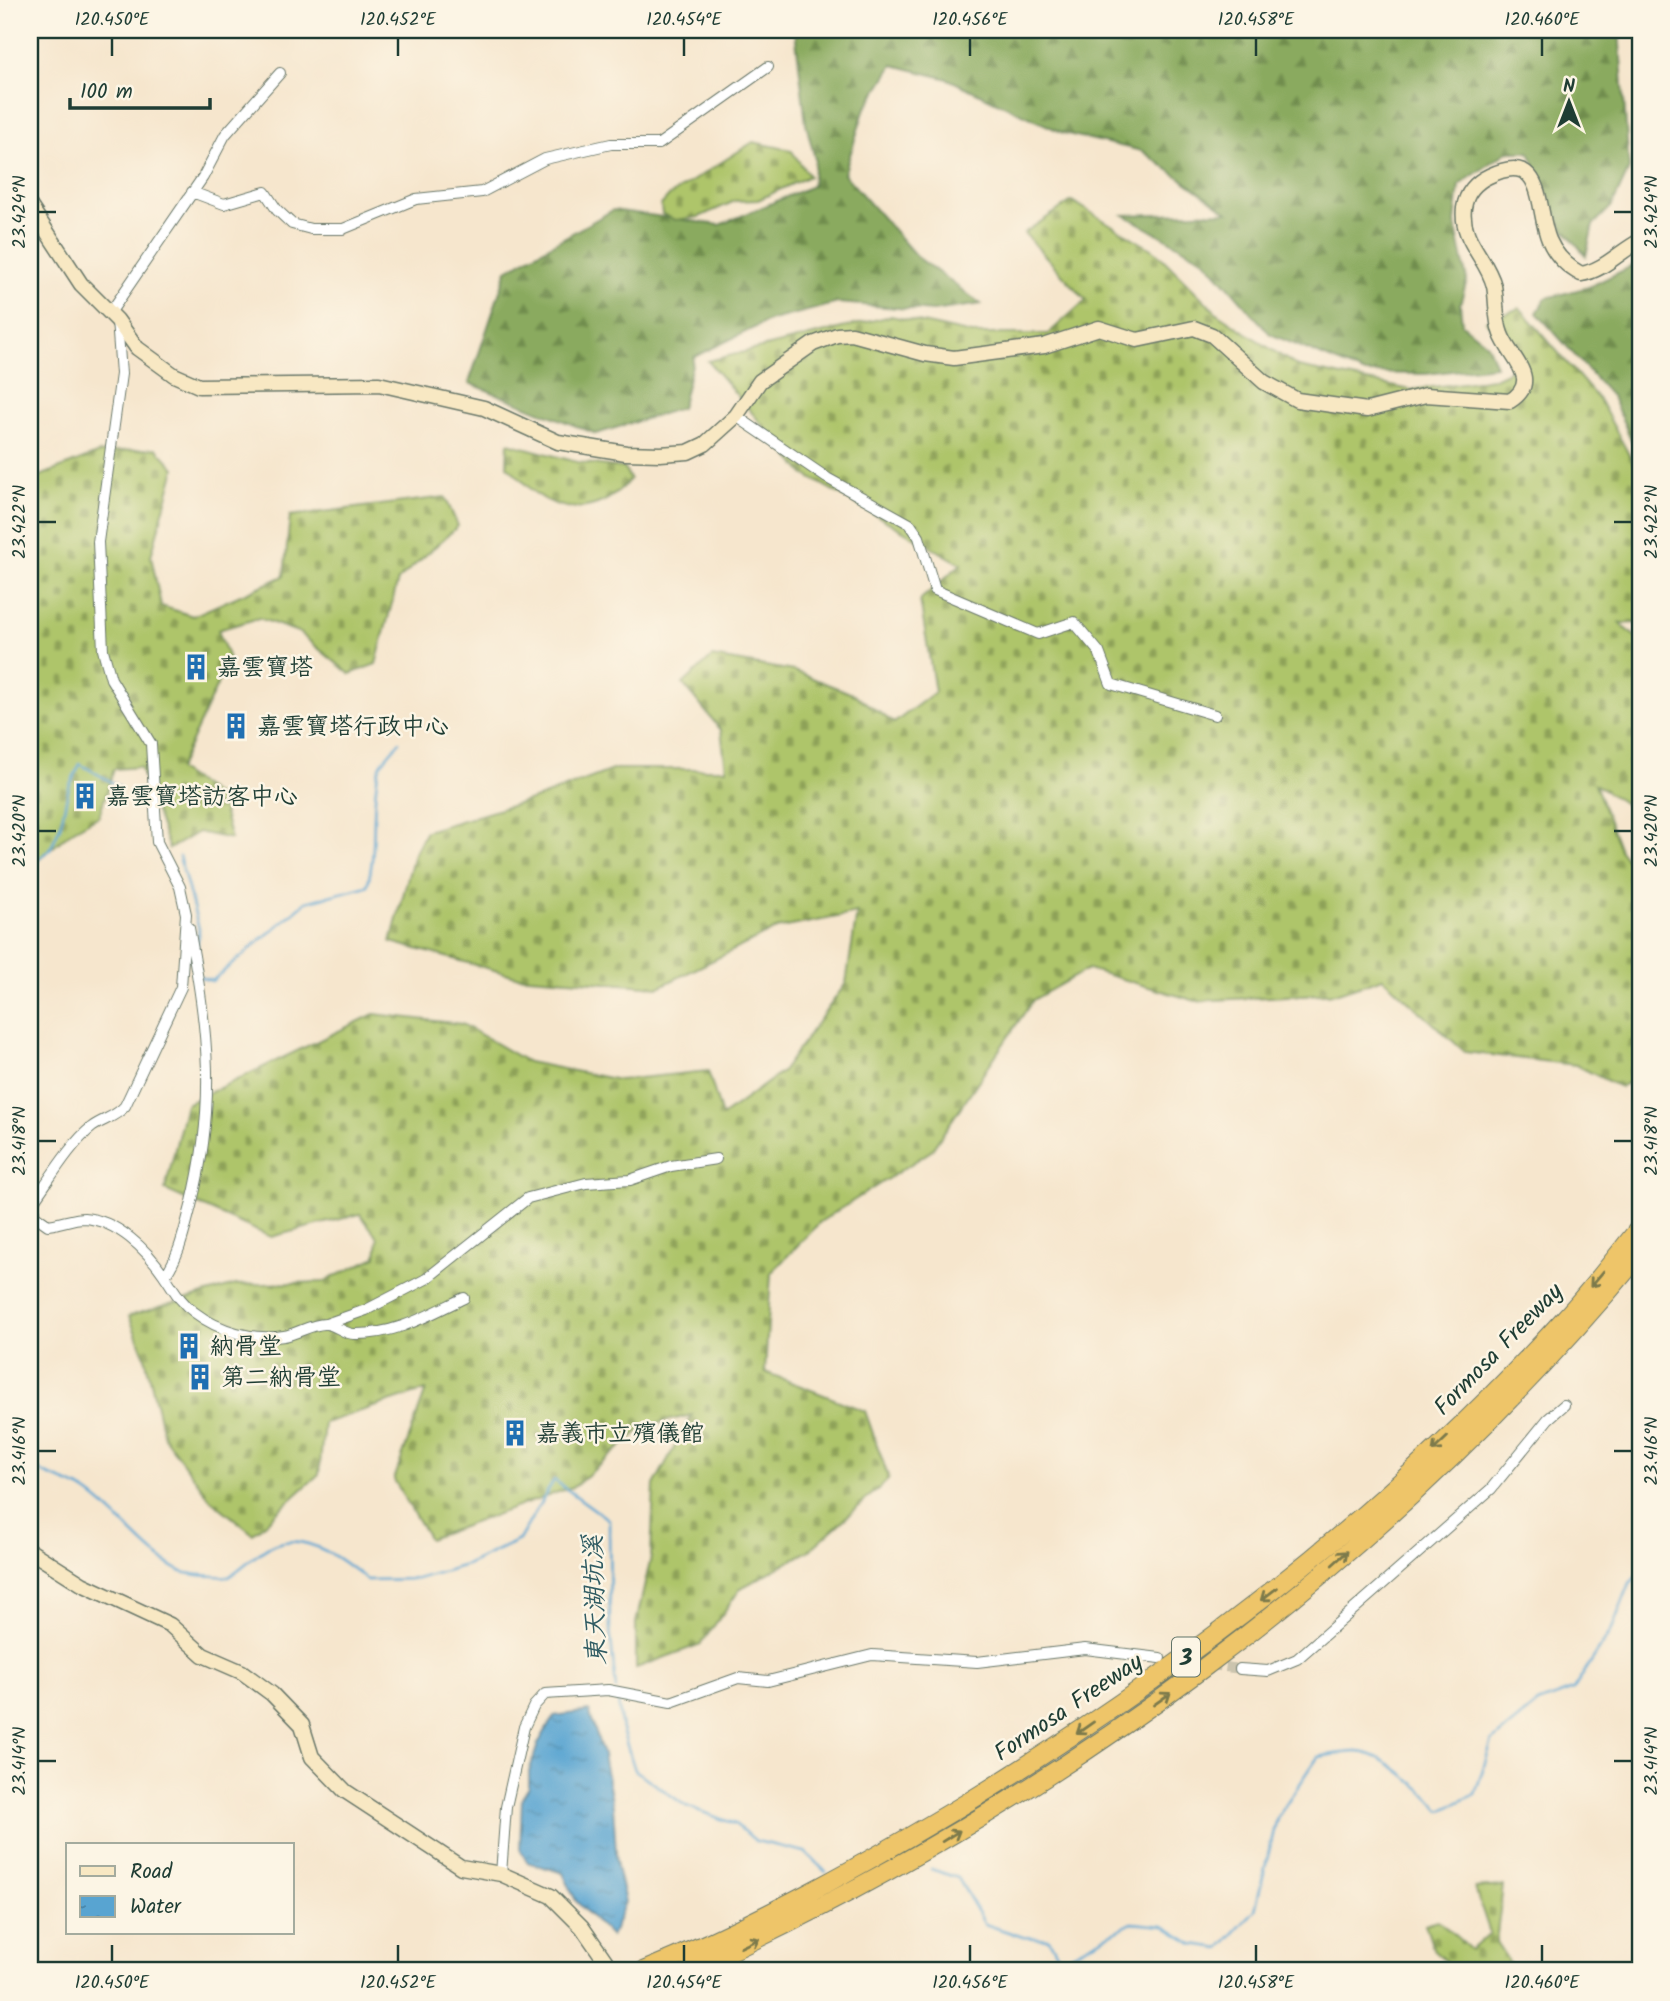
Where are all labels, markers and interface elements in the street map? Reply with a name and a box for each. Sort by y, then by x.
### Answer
text: 120.450°E [75,6,150,35]
text: 120.452°E [360,6,436,35]
text: 120.454°E [646,6,722,35]
text: 120.456°E [932,6,1008,35]
text: 120.458°E [1218,6,1295,35]
text: 120.460°E [1505,6,1580,35]
scale bar [70,66,210,110]
north arrow [1534,66,1604,136]
text: N [1563,72,1575,102]
text: 100 m [80,76,133,109]
text: 23.424°N [6,175,35,249]
text: 23.424°N [1638,175,1667,249]
text: 23.422°N [6,485,35,559]
text: 23.422°N [1638,485,1667,559]
place label: 嘉雲寶塔 [217,649,313,688]
building icon: 嘉雲寶塔 [181,652,211,682]
place label: 嘉雲寶塔行政中心 [257,708,449,747]
building icon: 嘉雲寶塔行政中心 [221,711,251,741]
place label: 嘉雲寶塔訪客中心 [106,778,298,817]
building icon: 嘉雲寶塔訪客中心 [70,781,100,811]
text: 23.420°N [6,795,35,867]
text: 23.420°N [1638,795,1667,867]
text: 23.418°N [6,1106,35,1176]
text: 23.418°N [1638,1106,1667,1176]
one-way arrow [1589,1270,1605,1288]
street label: Formosa Freeway [1425,1274,1574,1426]
place label: 納骨堂 [210,1328,282,1367]
building icon: 納骨堂 [174,1331,204,1361]
place label: 第二納骨堂 [221,1359,341,1398]
building icon: 第二納骨堂 [185,1362,215,1392]
place label: 嘉義市立殯儀館 [536,1415,704,1454]
text: 23.416°N [6,1417,35,1485]
text: 23.416°N [1638,1417,1667,1485]
building icon: 嘉義市立殯儀館 [500,1418,530,1448]
one-way arrow [1432,1435,1449,1452]
water label: 東天湖坑溪 [573,1532,619,1666]
one-way arrow [1331,1550,1349,1566]
one-way arrow [1260,1586,1279,1601]
road number: 3 [1172,1638,1200,1676]
street label: Formosa Freeway [986,1643,1152,1773]
one-way arrow [1152,1692,1171,1706]
one-way arrow [1076,1721,1095,1735]
text: 23.414°N [6,1727,35,1795]
text: 23.414°N [1638,1727,1667,1795]
one-way arrow [941,1829,961,1843]
legend [66,1843,294,1934]
text: Road [130,1856,173,1889]
text: Water [130,1891,182,1924]
one-way arrow [739,1935,760,1949]
text: 120.450°E [75,1969,150,1998]
text: 120.452°E [360,1969,436,1998]
text: 120.454°E [646,1969,722,1998]
text: 120.456°E [932,1969,1008,1998]
text: 120.458°E [1218,1969,1295,1998]
text: 120.460°E [1505,1969,1580,1998]

